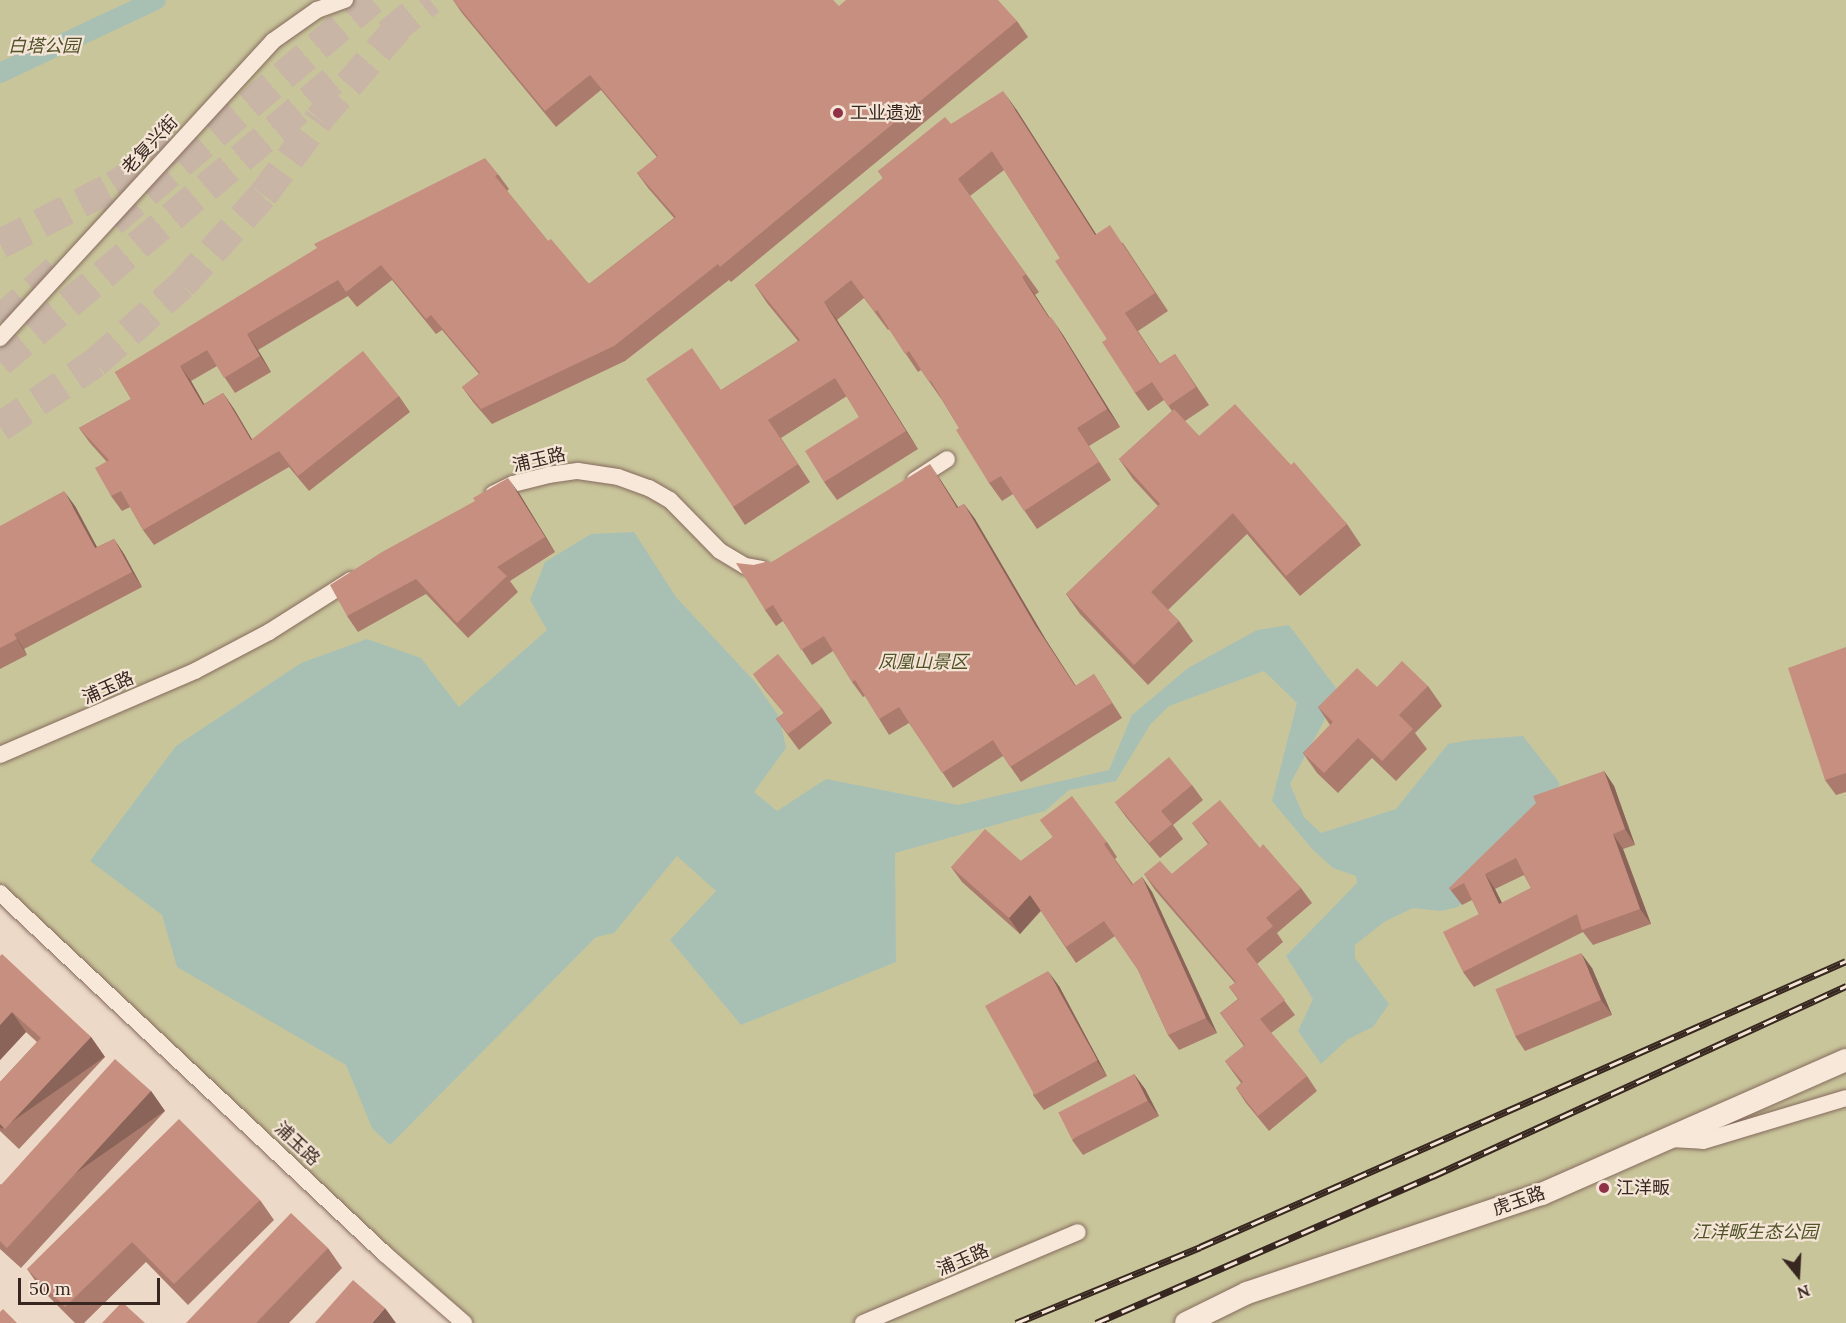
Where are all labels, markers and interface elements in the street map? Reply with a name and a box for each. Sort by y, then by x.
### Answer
park label: 白塔公园 [8,35,80,57]
place label: 工业遗迹 [850,102,922,124]
marker: 工业遗迹 [831,106,845,120]
street label: 老复兴街 [118,111,182,179]
street label: 浦玉路 [510,443,568,477]
park label: 凤凰山景区 [878,651,968,673]
street label: 浦玉路 [79,667,137,709]
street label: 浦玉路 [270,1118,324,1170]
place label: 江洋畈 [1616,1177,1670,1199]
marker: 江洋畈 [1597,1181,1611,1195]
street label: 虎玉路 [1490,1182,1548,1220]
park label: 江洋畈生态公园 [1692,1221,1818,1243]
street label: 浦玉路 [934,1240,992,1280]
north arrow [1768,1245,1828,1305]
scale bar [21,1266,164,1304]
text: 50 m [29,1277,71,1300]
text: N [1795,1281,1813,1304]

